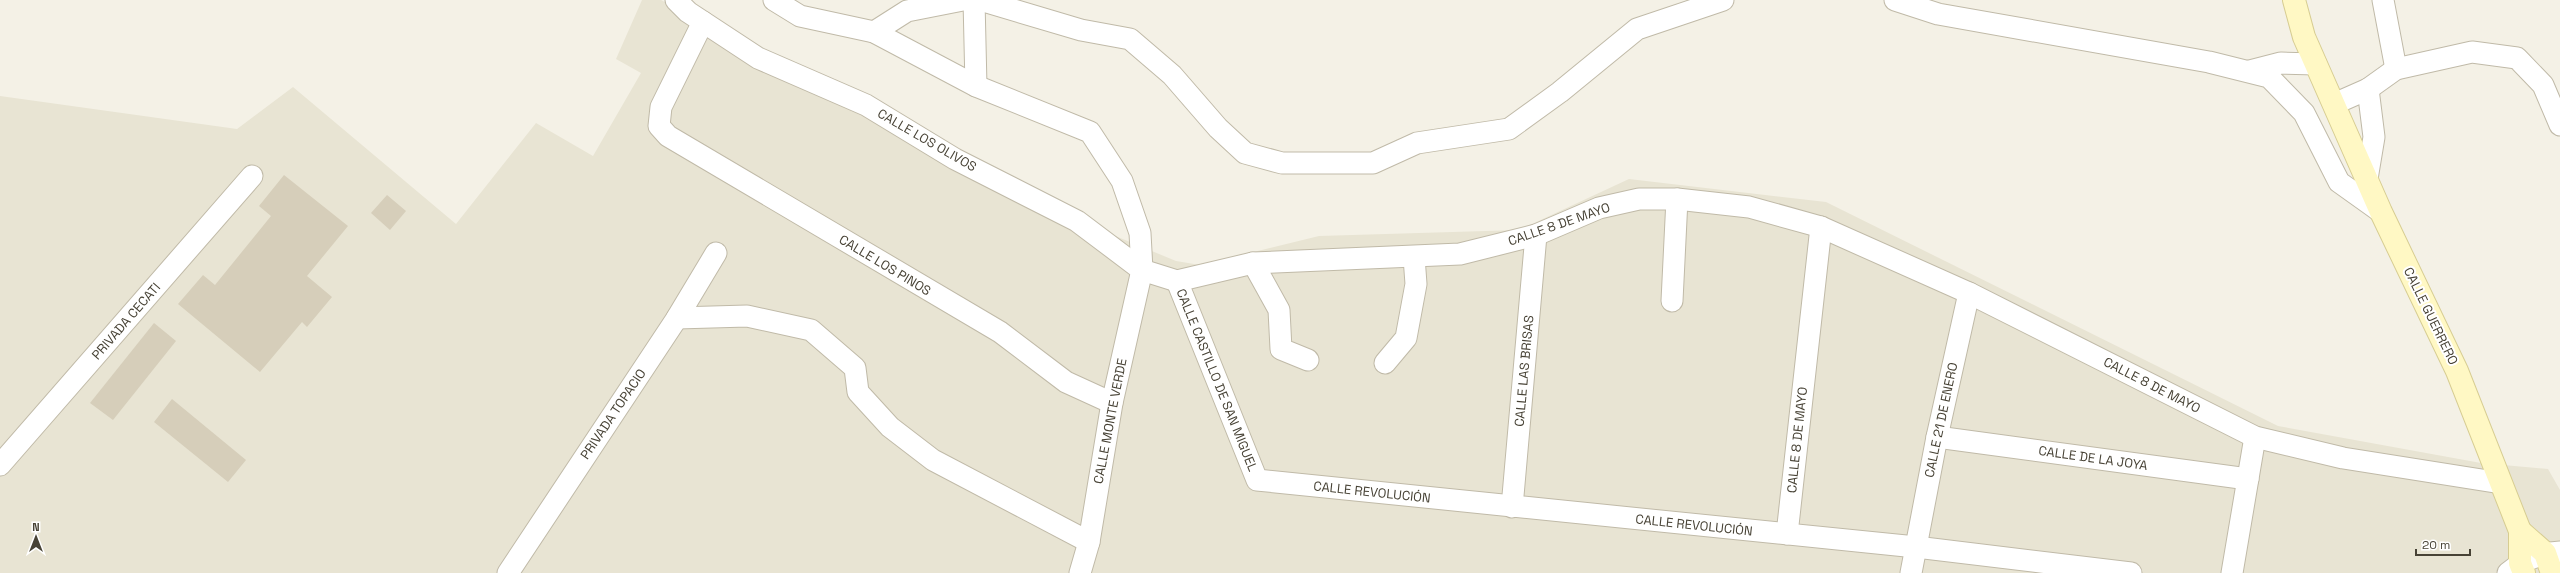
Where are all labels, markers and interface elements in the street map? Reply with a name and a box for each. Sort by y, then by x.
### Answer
street label: CALLE LOS OLIVOS [874,105,980,175]
street label: CALLE 8 DE MAYO [1506,199,1612,249]
street label: CALLE LOS PINOS [836,231,934,299]
street label: CALLE GUERRERO [2400,264,2462,368]
street label: PRIVADA CECATI [88,279,164,363]
street label: CALLE CASTILLO DE SAN MIGUEL [1172,286,1262,474]
street label: CALLE LAS BRISAS [1511,314,1537,427]
street label: CALLE 8 DE MAYO [2101,353,2203,417]
street label: CALLE MONTE VERDE [1089,357,1131,485]
street label: CALLE 21 DE ENERO [1920,361,1962,479]
street label: PRIVADA TOPACIO [576,365,650,463]
street label: CALLE 8 DE MAYO [1783,386,1811,494]
street label: CALLE DE LA JOYA [2037,442,2149,474]
street label: CALLE REVOLUCIÓN [1313,477,1431,507]
street label: CALLE REVOLUCIÓN [1635,510,1753,540]
north arrow [16,517,56,557]
text: N [32,520,40,534]
scale bar [2416,531,2470,557]
text: 20 m [2422,537,2450,553]

